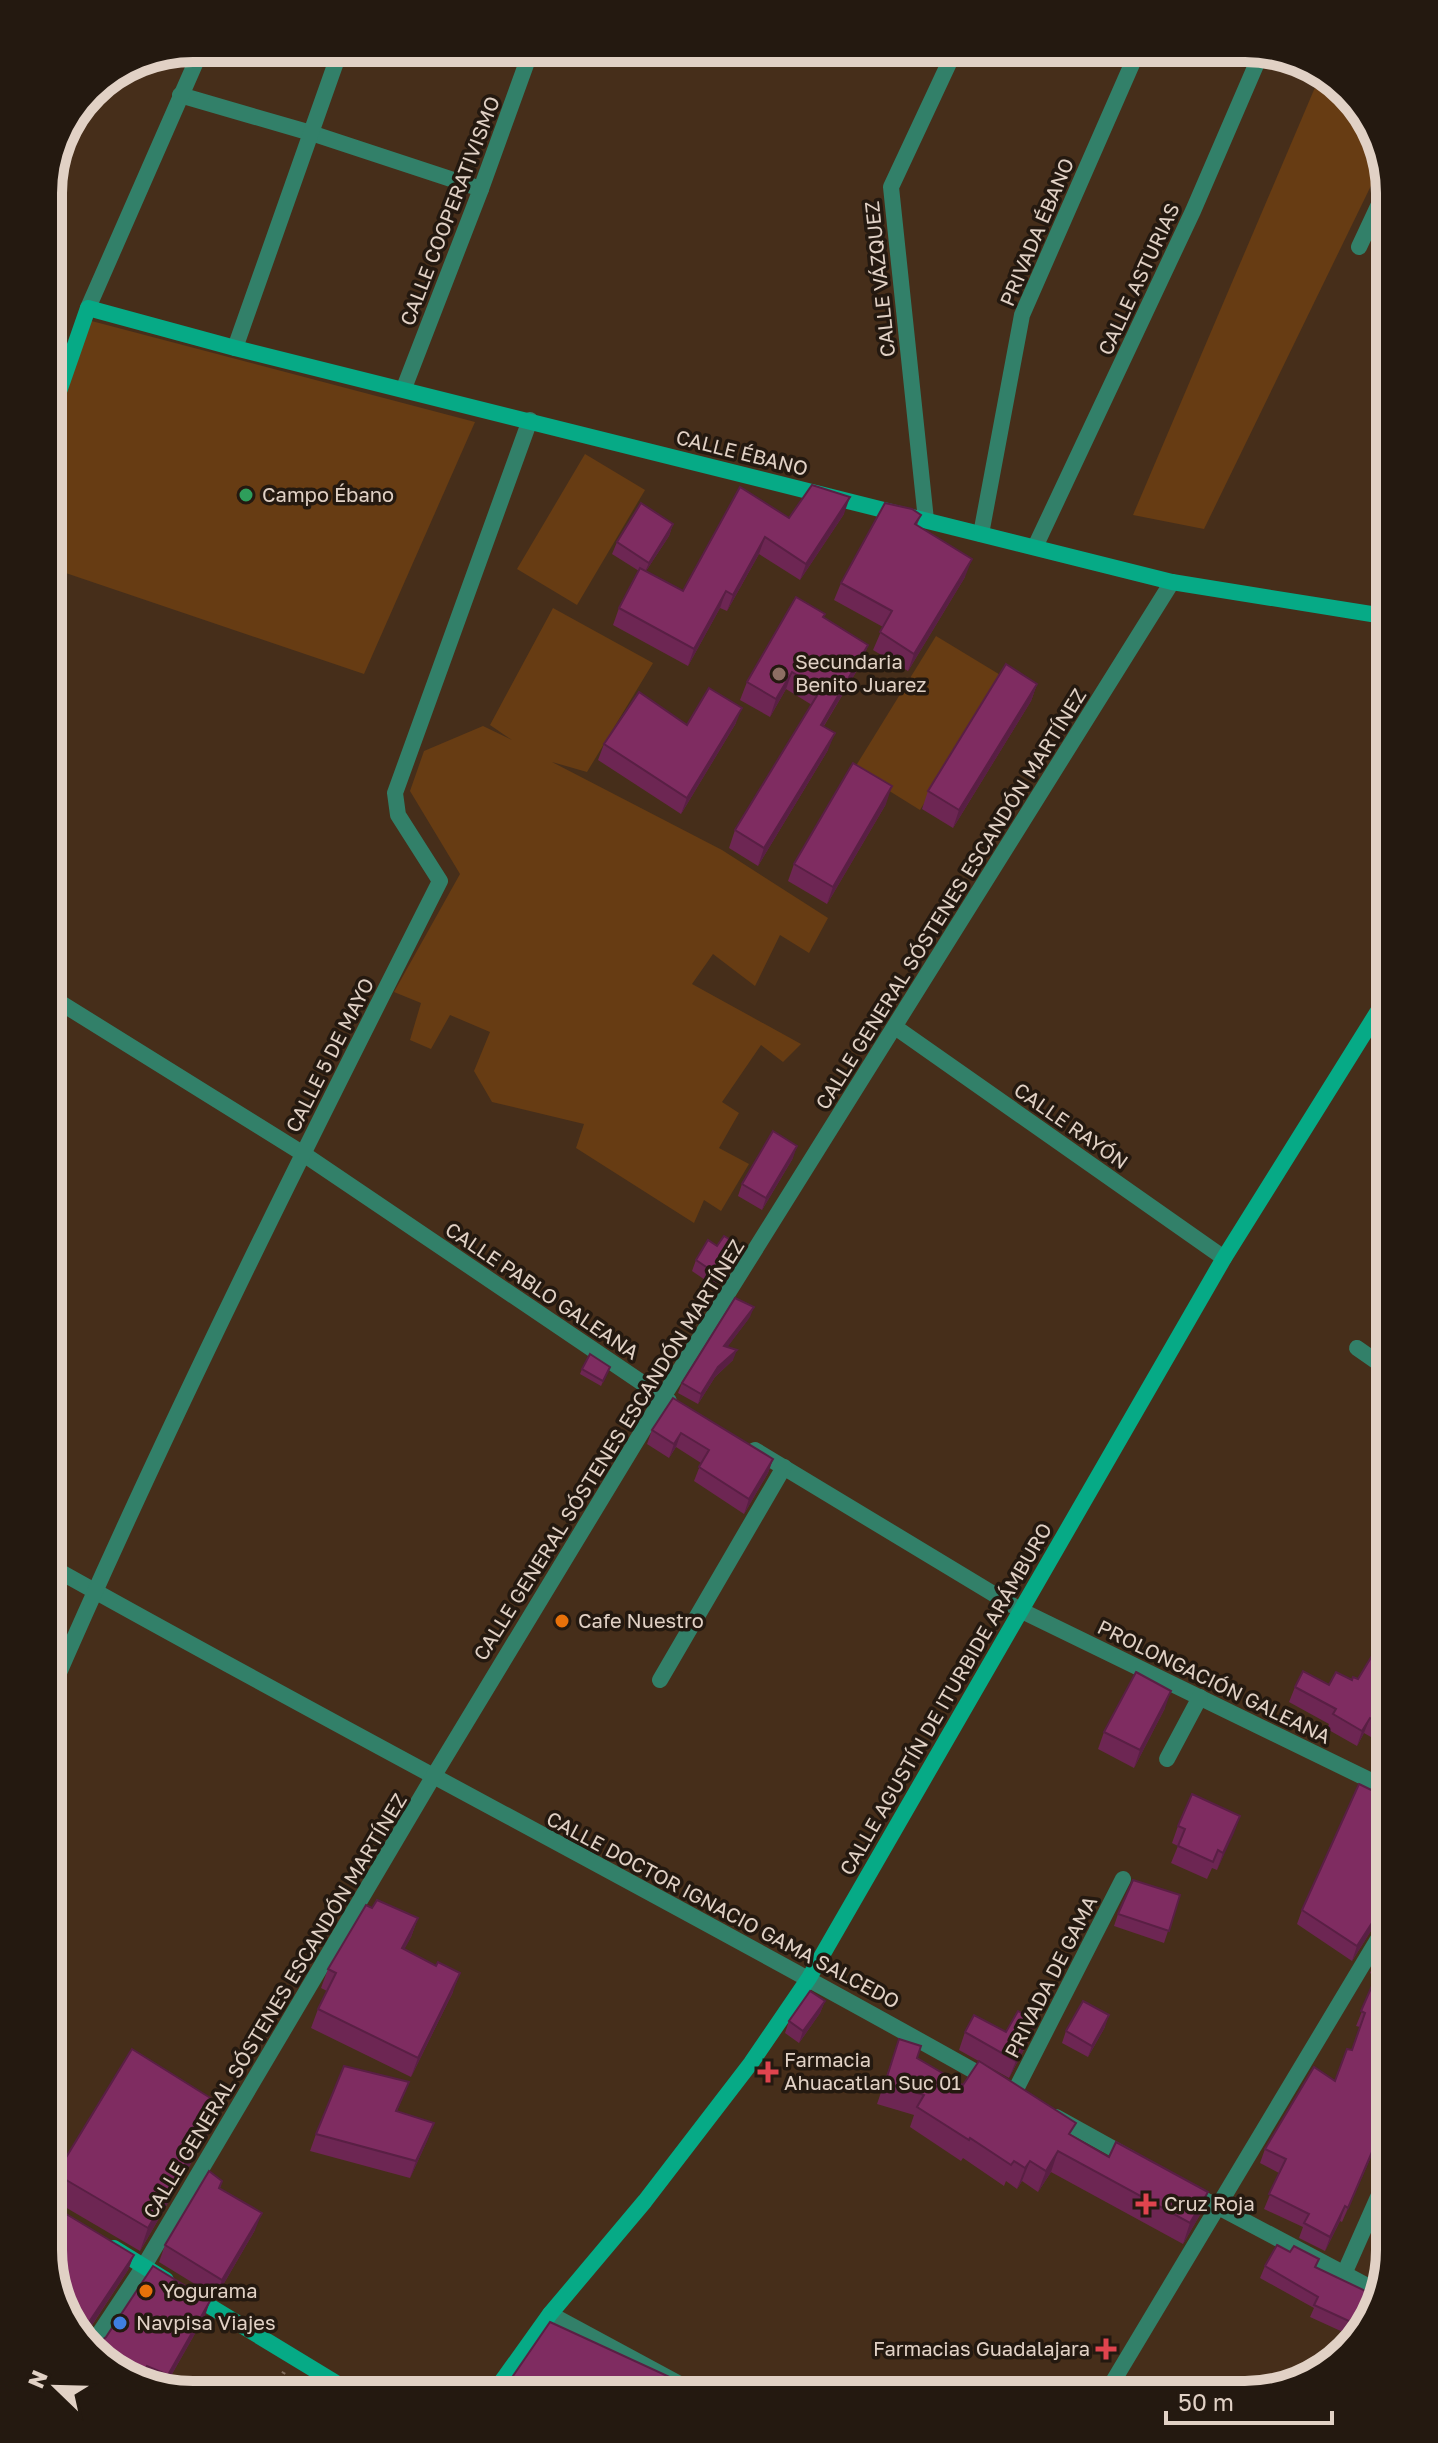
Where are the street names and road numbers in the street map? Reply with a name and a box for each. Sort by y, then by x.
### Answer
street label: CALLE COOPERATIVISMO [394,93,504,329]
street label: PRIVADA ÉBANO [994,154,1078,309]
street label: CALLE ASTURIAS [1092,199,1184,359]
street label: CALLE VÁZQUEZ [859,200,899,358]
street label: CALLE ÉBANO [674,424,811,480]
street label: CALLE GENERAL SÓSTENES ESCANDÓN MARTÍNEZ [810,684,1091,1113]
street label: CALLE 5 DE MAYO [280,973,378,1136]
street label: CALLE RAYÓN [1010,1077,1133,1173]
street label: CALLE PABLO GALEANA [441,1216,644,1364]
street label: CALLE GENERAL SÓSTENES ESCANDÓN MARTÍNEZ [468,1235,749,1664]
street label: CALLE AGUSTÍN DE ITURBIDE ARÁMBURO [834,1518,1056,1879]
street label: PROLONGACIÓN GALEANA [1094,1614,1335,1748]
street label: CALLE GENERAL SÓSTENES ESCANDÓN MARTÍNEZ [137,1789,411,2222]
street label: CALLE DOCTOR IGNACIO GAMA SALCEDO [543,1806,904,2013]
street label: PRIVADA DE GAMA [999,1891,1101,2062]

